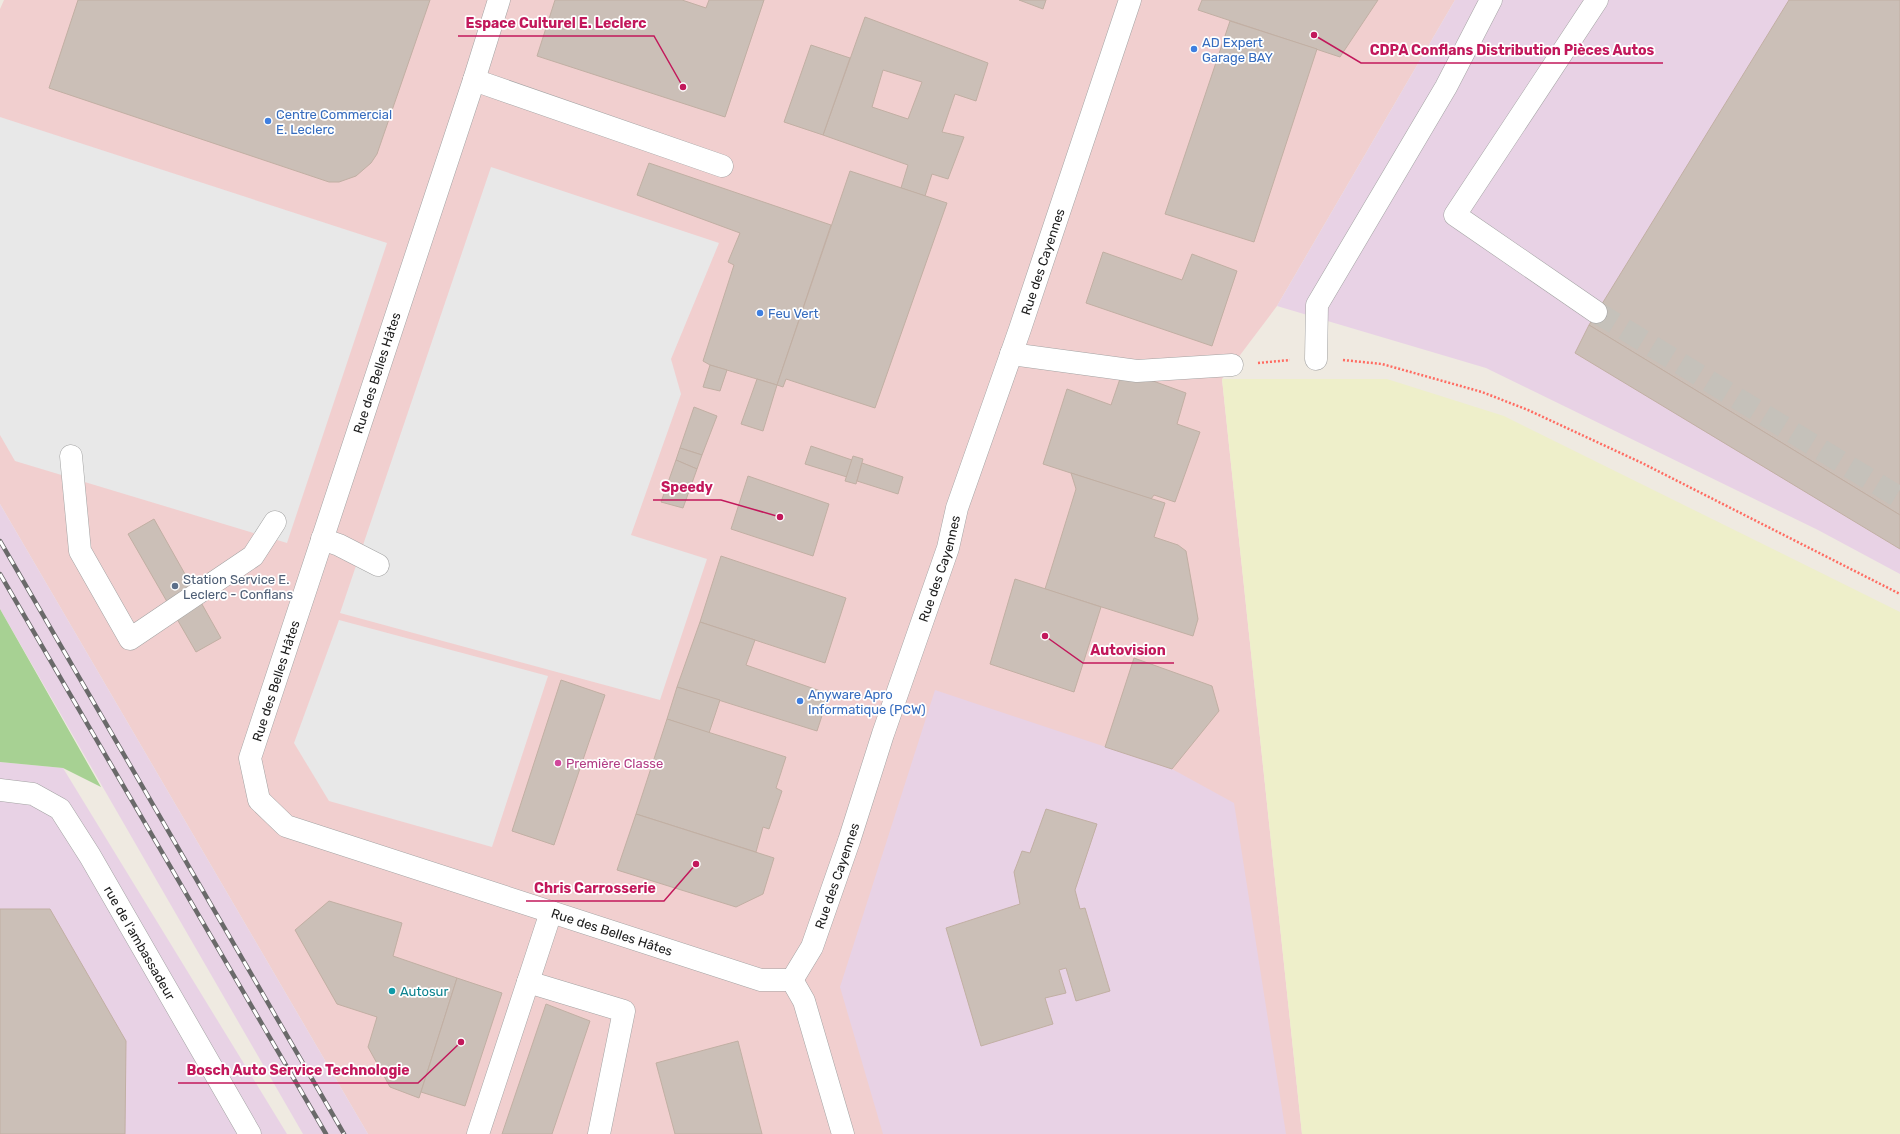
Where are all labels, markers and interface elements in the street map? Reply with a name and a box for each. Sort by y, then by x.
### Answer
callout: Espace Culturel E. Leclerc [458,10,654,36]
text: Espace Culturel E. Leclerc [466,15,646,32]
place label: AD Expert Garage BAY [1202,35,1274,66]
callout: CDPA Conflans Distribution Pièces Autos [1361,37,1663,63]
text: CDPA Conflans Distribution Pièces Autos [1370,42,1654,59]
marker: AD Expert Garage BAY [1189,44,1199,54]
place label: Centre Commercial E. Leclerc [276,107,392,137]
marker: Centre Commercial E. Leclerc [263,116,273,126]
street label: Rue des Cayennes [1018,206,1067,317]
place label: Feu Vert [768,306,819,321]
marker: Feu Vert [755,308,765,318]
street label: Rue des Belles Hâtes [350,310,404,435]
callout: Speedy [653,474,721,500]
text: Speedy [661,479,714,496]
street label: Rue des Cayennes [915,513,963,624]
place label: Station Service E. Leclerc - Conflans [183,572,293,602]
marker: Station Service E. Leclerc - Conflans [170,581,180,591]
street label: Rue des Belles Hâtes [249,618,303,743]
callout: Autovision [1083,637,1174,663]
text: Autovision [1090,642,1166,659]
place label: Anyware Apro Informatique (PCW) [808,687,926,717]
marker: Anyware Apro Informatique (PCW) [795,696,805,706]
place label: Première Classe [566,756,663,771]
marker: Première Classe [553,758,563,768]
street label: Rue des Cayennes [811,820,862,931]
callout: Chris Carrosserie [526,875,664,901]
text: Chris Carrosserie [534,880,656,897]
street label: rue de l'ambassadeur [101,883,179,1002]
street label: Rue des Belles Hâtes [550,905,675,958]
place label: Autosur [400,984,448,999]
marker: Autosur [387,986,397,996]
callout: Bosch Auto Service Technologie [178,1057,418,1083]
text: Bosch Auto Service Technologie [186,1062,410,1079]

